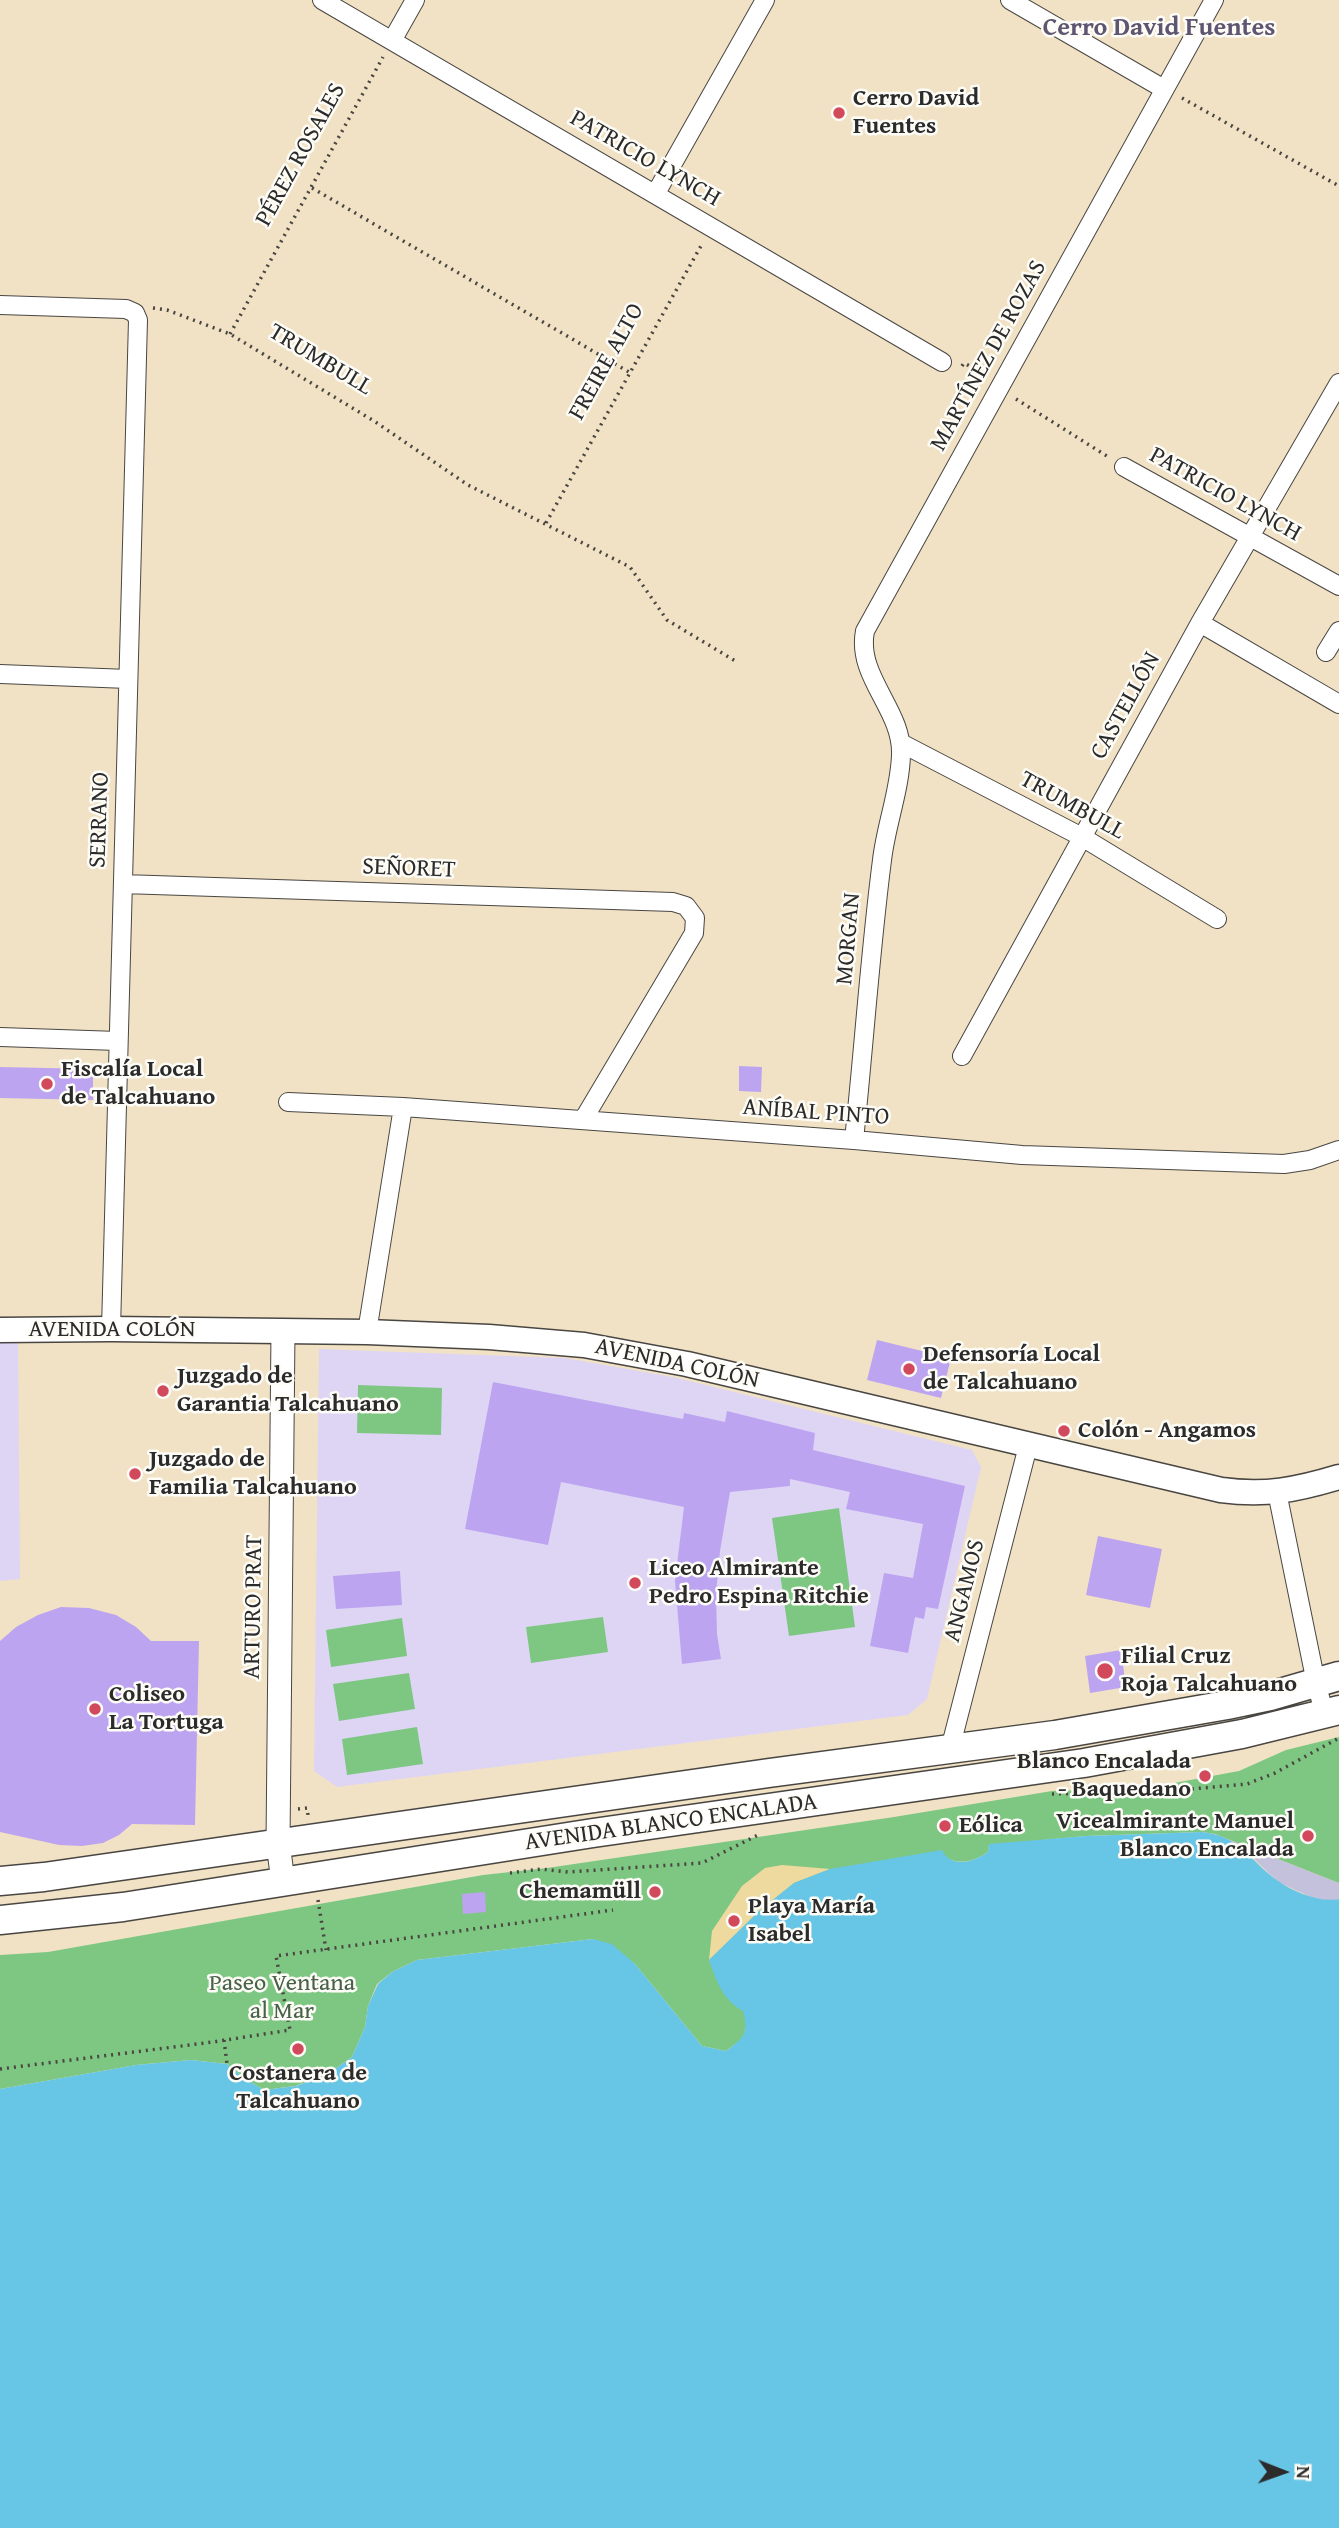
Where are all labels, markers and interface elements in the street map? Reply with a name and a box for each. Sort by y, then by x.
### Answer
district label: Cerro David Fuentes [1043,12,1275,44]
street label: PÉREZ ROSALES [250,78,352,232]
place label: Cerro David Fuentes [853,85,979,141]
street label: PATRICIO LYNCH [565,104,725,214]
marker: Cerro David Fuentes [831,105,847,121]
street label: MARTÍNEZ DE ROZAS [925,256,1053,456]
street label: FREIRE ALTO [563,299,651,425]
street label: TRUMBULL [263,318,377,402]
street label: PATRICIO LYNCH [1144,441,1306,549]
street label: CASTELLÓN [1085,647,1167,765]
street label: TRUMBULL [1014,765,1130,847]
street label: SERRANO [84,771,116,869]
street label: SEÑORET [362,853,456,885]
street label: MORGAN [831,892,867,986]
place label: Fiscalía Local de Talcahuano [61,1056,215,1112]
marker: Fiscalía Local de Talcahuano [39,1076,55,1092]
street label: ANÍBAL PINTO [742,1094,890,1132]
street label: AVENIDA COLÓN [29,1316,195,1344]
street label: AVENIDA COLÓN [592,1333,762,1395]
place label: Defensoría Local de Talcahuano [923,1341,1100,1397]
marker: Defensoría Local de Talcahuano [901,1361,917,1377]
place label: Juzgado de Garantia Talcahuano [177,1363,399,1419]
marker: Juzgado de Garantia Talcahuano [155,1383,171,1399]
place label: Colón - Angamos [1078,1417,1256,1445]
marker: Colón - Angamos [1056,1423,1072,1439]
place label: Juzgado de Familia Talcahuano [149,1446,357,1502]
marker: Juzgado de Familia Talcahuano [127,1466,143,1482]
street label: ARTURO PRAT [238,1535,270,1679]
street label: ANGAMOS [938,1537,992,1645]
place label: Liceo Almirante Pedro Espina Ritchie [649,1555,869,1611]
marker: Liceo Almirante Pedro Espina Ritchie [627,1575,643,1591]
place label: Filial Cruz Roja Talcahuano [1121,1643,1297,1699]
marker: Filial Cruz Roja Talcahuano [1095,1661,1115,1681]
place label: Coliseo La Tortuga [109,1681,224,1737]
marker: Coliseo La Tortuga [87,1701,103,1717]
place label: Blanco Encalada - Baquedano [1017,1748,1191,1804]
marker: Blanco Encalada - Baquedano [1197,1768,1213,1784]
street label: AVENIDA BLANCO ENCALADA [523,1788,819,1858]
place label: Vicealmirante Manuel Blanco Encalada [1056,1808,1294,1864]
place label: Eólica [959,1812,1023,1840]
marker: Eólica [937,1818,953,1834]
marker: Vicealmirante Manuel Blanco Encalada [1300,1828,1316,1844]
place label: Chemamüll [519,1878,641,1906]
marker: Chemamüll [647,1884,663,1900]
place label: Playa María Isabel [748,1893,875,1949]
marker: Playa María Isabel [726,1913,742,1929]
park label: Paseo Ventana al Mar [209,1970,355,2026]
marker: Costanera de Talcahuano [290,2041,306,2057]
place label: Costanera de Talcahuano [229,2060,367,2116]
north arrow [1248,2437,1318,2507]
text: N [1290,2466,1318,2479]

